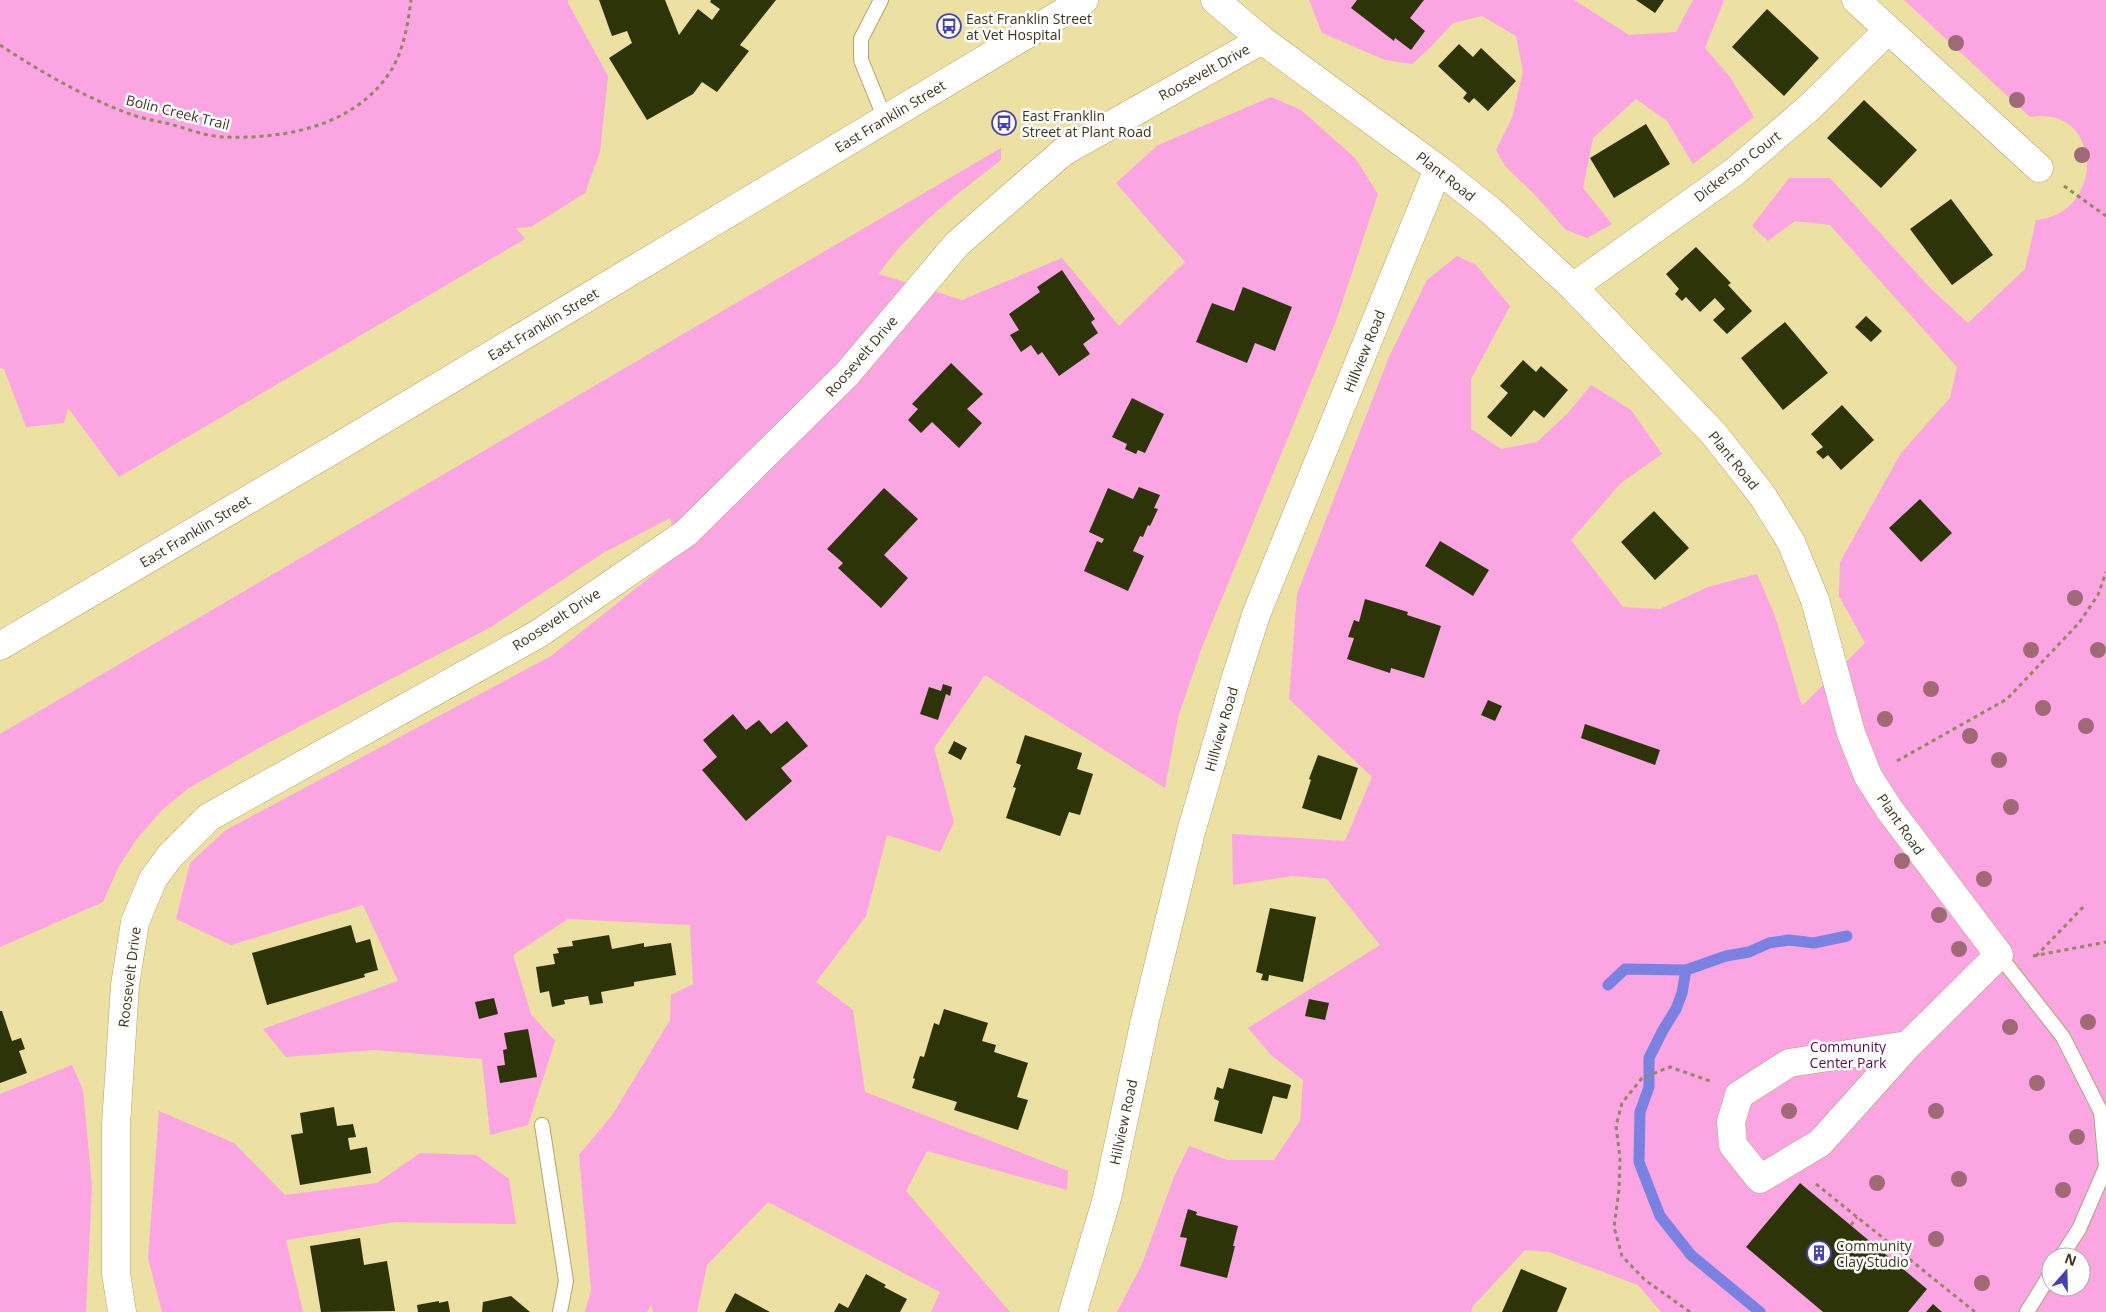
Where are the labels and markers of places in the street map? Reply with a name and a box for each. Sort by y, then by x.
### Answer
place label: East Franklin Street at Vet Hospital [966,9,1092,44]
bus stop icon: East Franklin Street at Vet Hospital [936,13,962,39]
place label: East Franklin Street at Plant Road [1022,106,1152,141]
bus stop icon: East Franklin Street at Plant Road [991,110,1017,136]
place label: Community Clay Studio [1836,1236,1913,1271]
building icon: Community Clay Studio [1806,1240,1832,1266]

